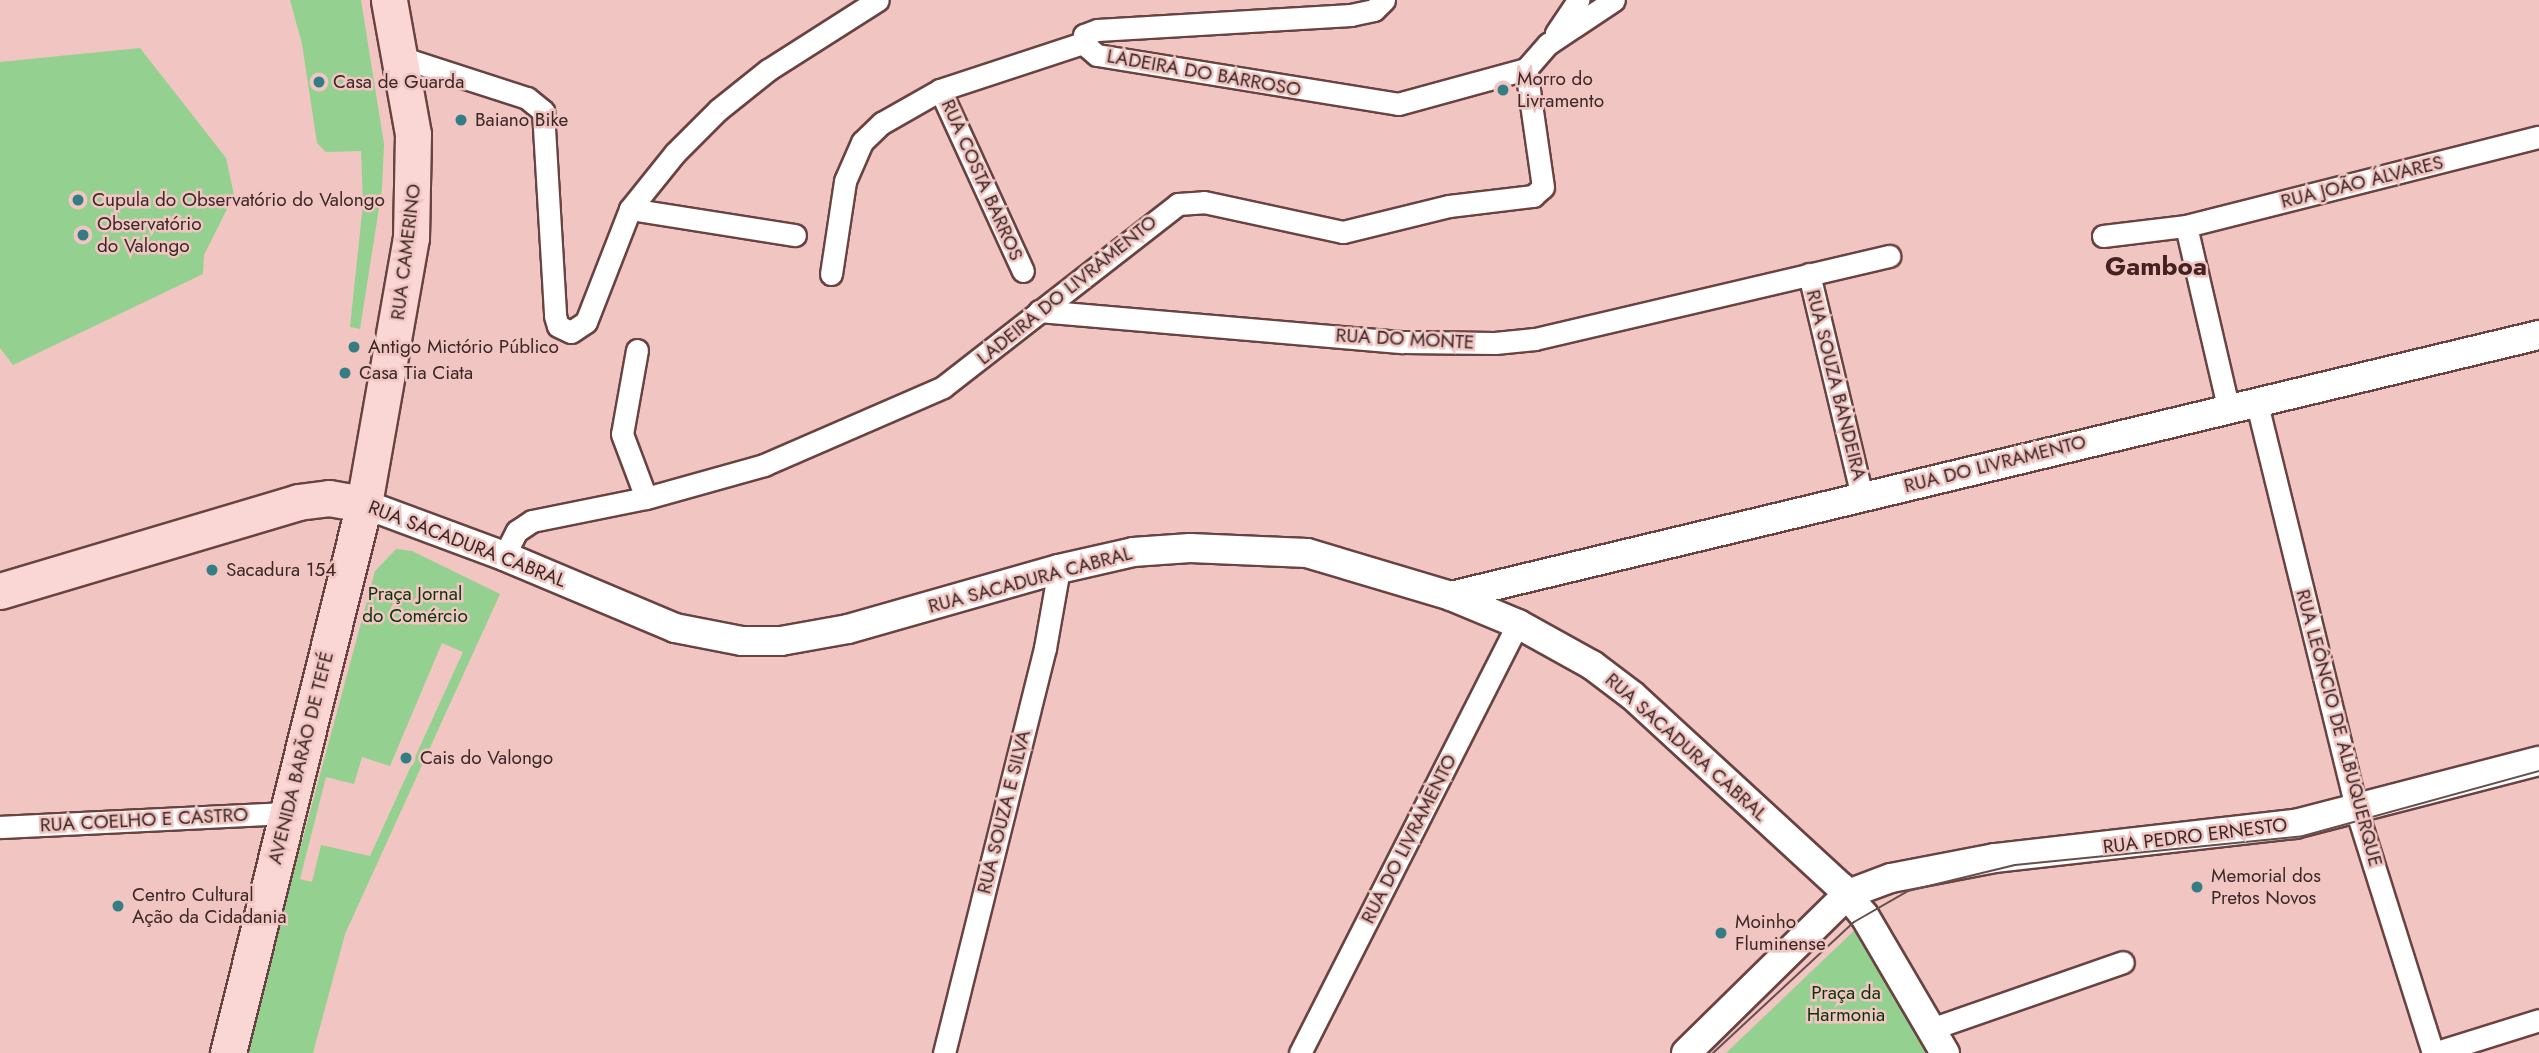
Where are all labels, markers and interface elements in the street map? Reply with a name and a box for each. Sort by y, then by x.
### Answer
street label: LADEIRA DO BARROSO [1105,45,1303,101]
place label: Morro do Livramento [1517,68,1604,112]
place label: Casa de Guarda [333,71,464,93]
marker: Casa de Guarda [311,74,327,90]
marker: Morro do Livramento [1495,82,1511,98]
street label: RUA COSTA BARROS [936,96,1028,264]
place label: Baiano Bike [475,109,568,131]
marker: Baiano Bike [453,112,469,128]
street label: RUA JOÃO ÁLVARES [2279,151,2445,213]
street label: RUA CAMERINO [386,183,426,321]
place label: Cupula do Observatório do Valongo [92,189,385,211]
marker: Cupula do Observatório do Valongo [70,192,86,208]
street label: LADEIRA DO LIVRAMENTO [973,210,1161,370]
place label: Observatório do Valongo [97,213,202,257]
marker: Observatório do Valongo [75,227,91,243]
district label: Gamboa [2105,251,2207,283]
street label: RUA SOUZA BANDEIRA [1801,287,1871,483]
street label: RUA DO MONTE [1335,324,1475,354]
place label: Antigo Mictório Público [368,336,559,358]
marker: Antigo Mictório Público [346,339,362,355]
place label: Casa Tia Ciata [359,362,473,384]
marker: Casa Tia Ciata [337,365,353,381]
street label: RUA DO LIVRAMENTO [1902,430,2088,498]
street label: RUA SACADURA CABRAL [365,496,569,592]
street label: RUA SACADURA CABRAL [926,542,1134,618]
place label: Sacadura 154 [226,559,336,581]
marker: Sacadura 154 [204,562,220,578]
park label: Praça Jornal do Comércio [362,583,468,627]
street label: RUA LEÔNCIO DE ALBUQUERQUE [2291,587,2387,869]
street label: AVENIDA BARÃO DE TEFÉ [264,649,338,867]
street label: RUA SACADURA CABRAL [1600,668,1772,826]
street label: RUA SOUZA E SILVA [973,728,1035,896]
place label: Cais do Valongo [420,747,553,769]
marker: Cais do Valongo [398,750,414,766]
street label: RUA DO LIVRAMENTO [1356,751,1462,927]
street label: RUA COELHO E CASTRO [39,803,249,837]
street label: RUA PEDRO ERNESTO [2102,813,2288,859]
place label: Memorial dos Pretos Novos [2211,865,2321,909]
marker: Memorial dos Pretos Novos [2189,879,2205,895]
place label: Centro Cultural Ação da Cidadania [132,884,287,928]
marker: Centro Cultural Ação da Cidadania [110,898,126,914]
place label: Moinho Fluminense [1735,911,1826,955]
marker: Moinho Fluminense [1713,925,1729,941]
park label: Praça da Harmonia [1807,982,1885,1026]

